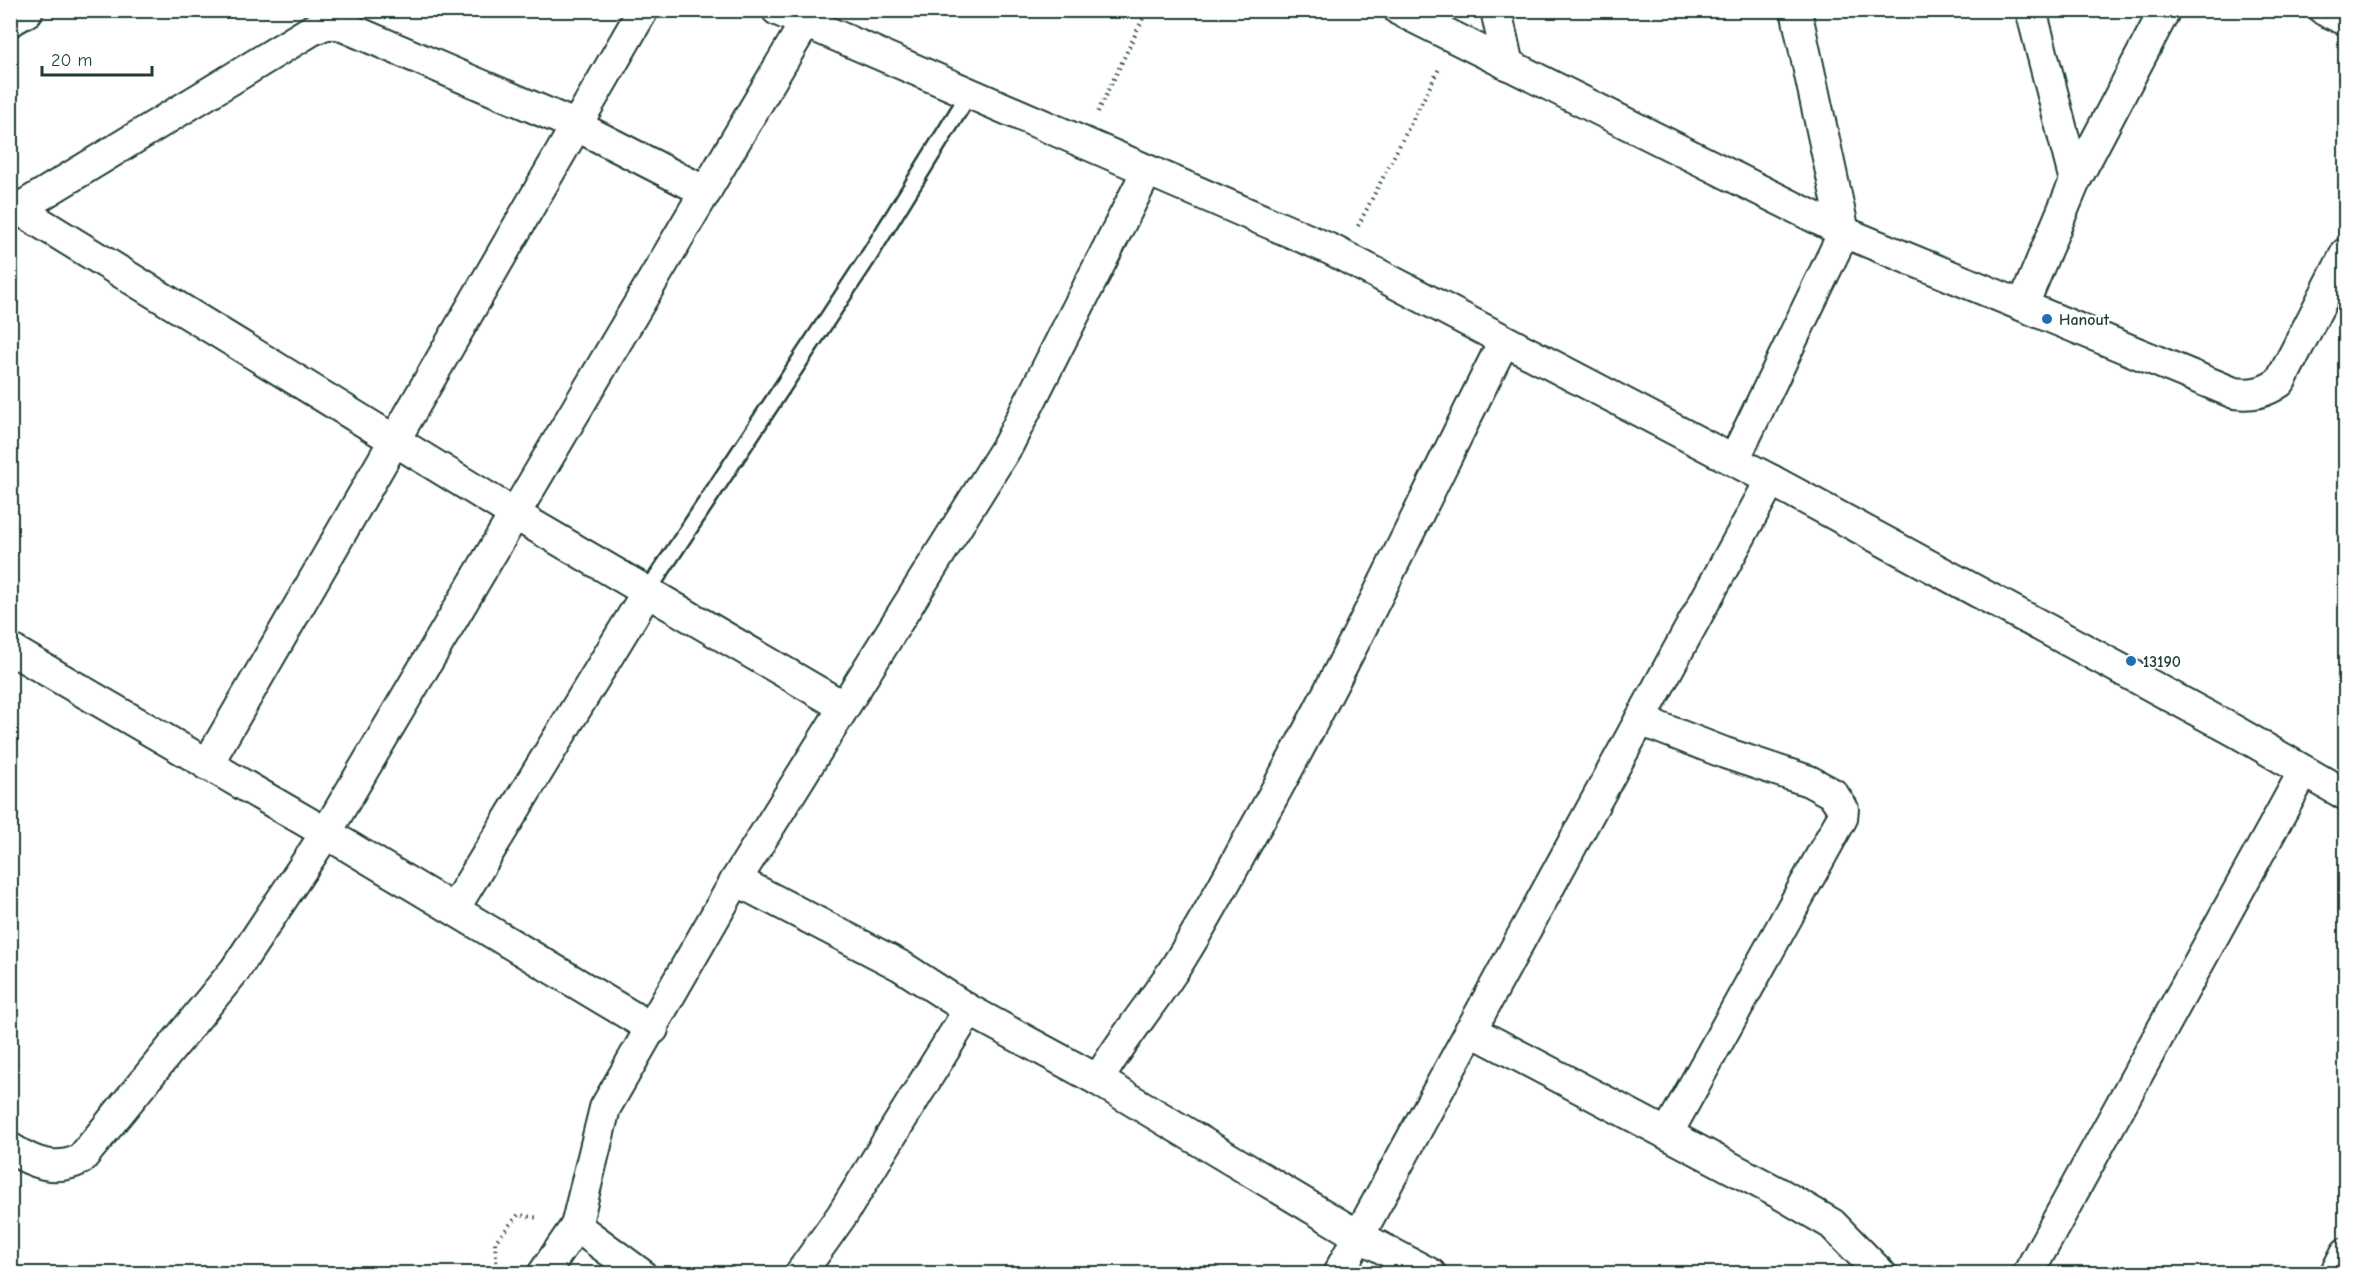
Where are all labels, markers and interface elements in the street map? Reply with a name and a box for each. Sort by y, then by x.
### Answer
scale bar [42,39,152,77]
text: 20 m [51,50,92,71]
place label: Hanout [2059,311,2110,329]
marker: Hanout [2040,312,2054,326]
place label: 13190 [2143,653,2181,671]
marker: 13190 [2124,654,2138,668]

